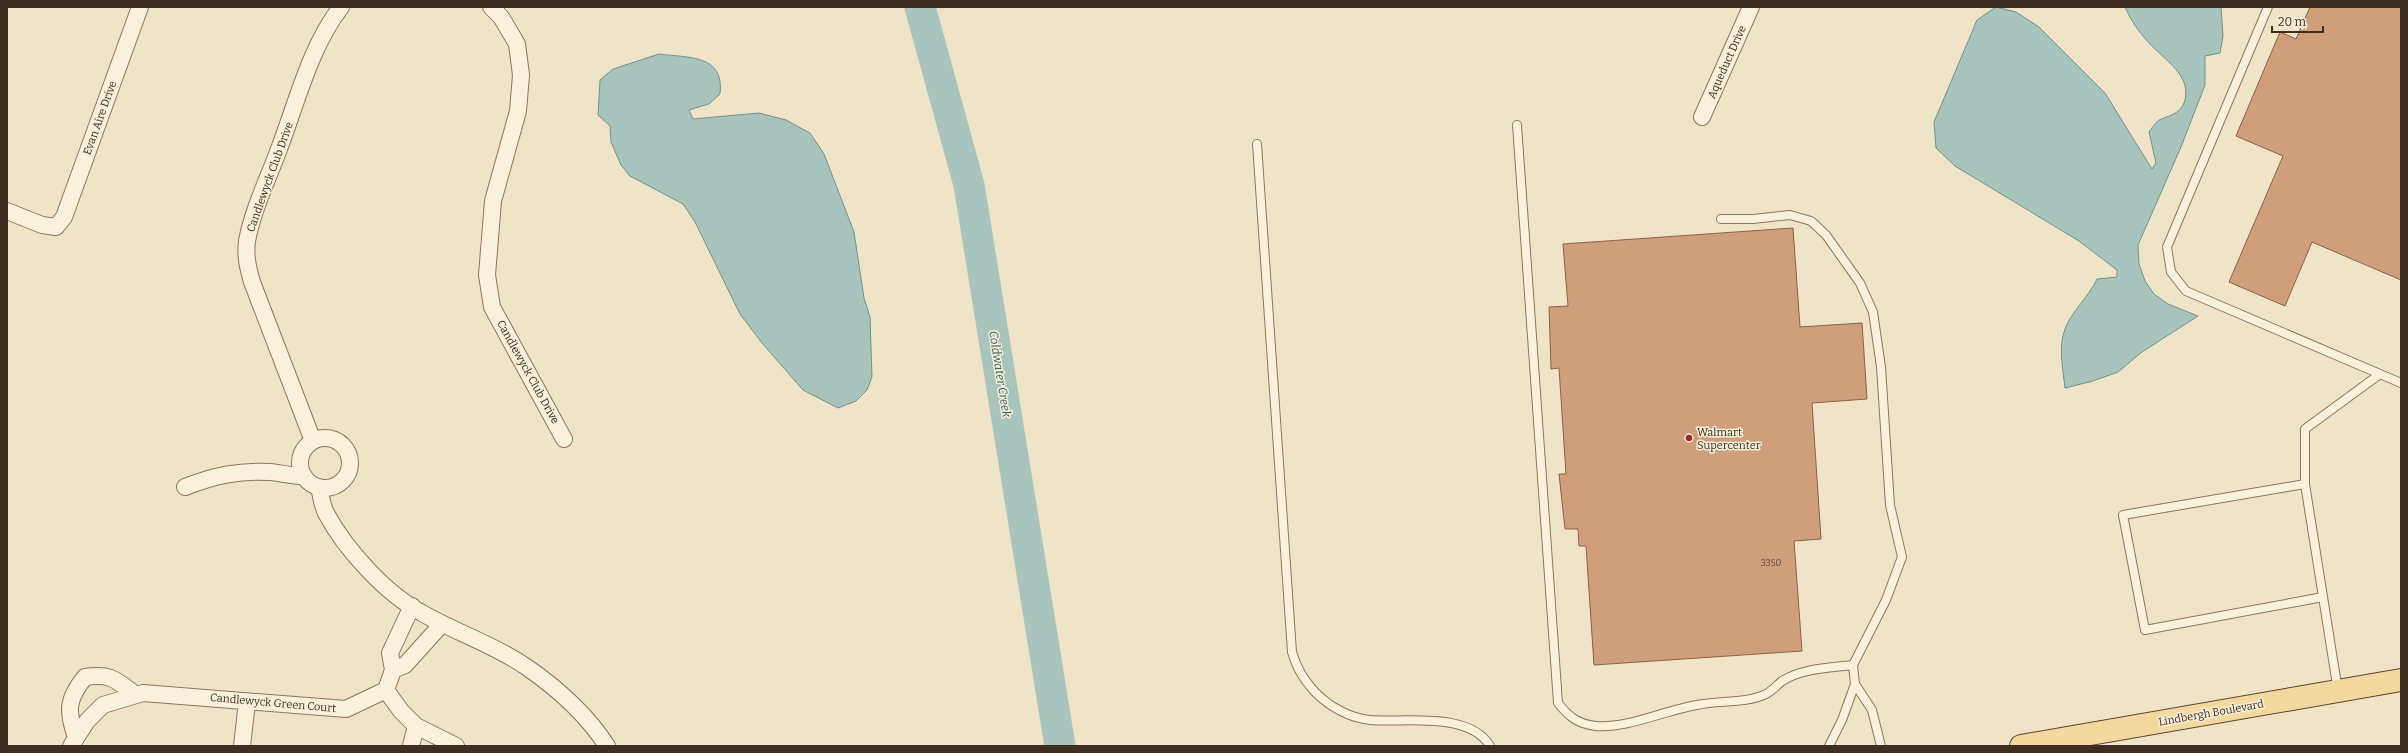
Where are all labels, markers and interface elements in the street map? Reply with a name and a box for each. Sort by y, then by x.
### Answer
scale bar [2272,8,2323,34]
text: 20 m [2278,15,2307,29]
street label: Aqueduct Drive [1705,23,1749,101]
street label: Evan Aire Drive [81,79,119,157]
street label: Candlewyck Club Drive [244,120,296,234]
street label: Candlewyck Club Drive [494,318,562,426]
water label: Coldwater Creek [986,330,1014,419]
place label: Walmart Supercenter [1697,426,1761,452]
marker: Walmart Supercenter [1684,433,1694,443]
house number: 3350 [1761,558,1782,568]
street label: Candlewyck Green Court [209,691,337,715]
street label: Lindbergh Boulevard [2157,697,2265,729]

